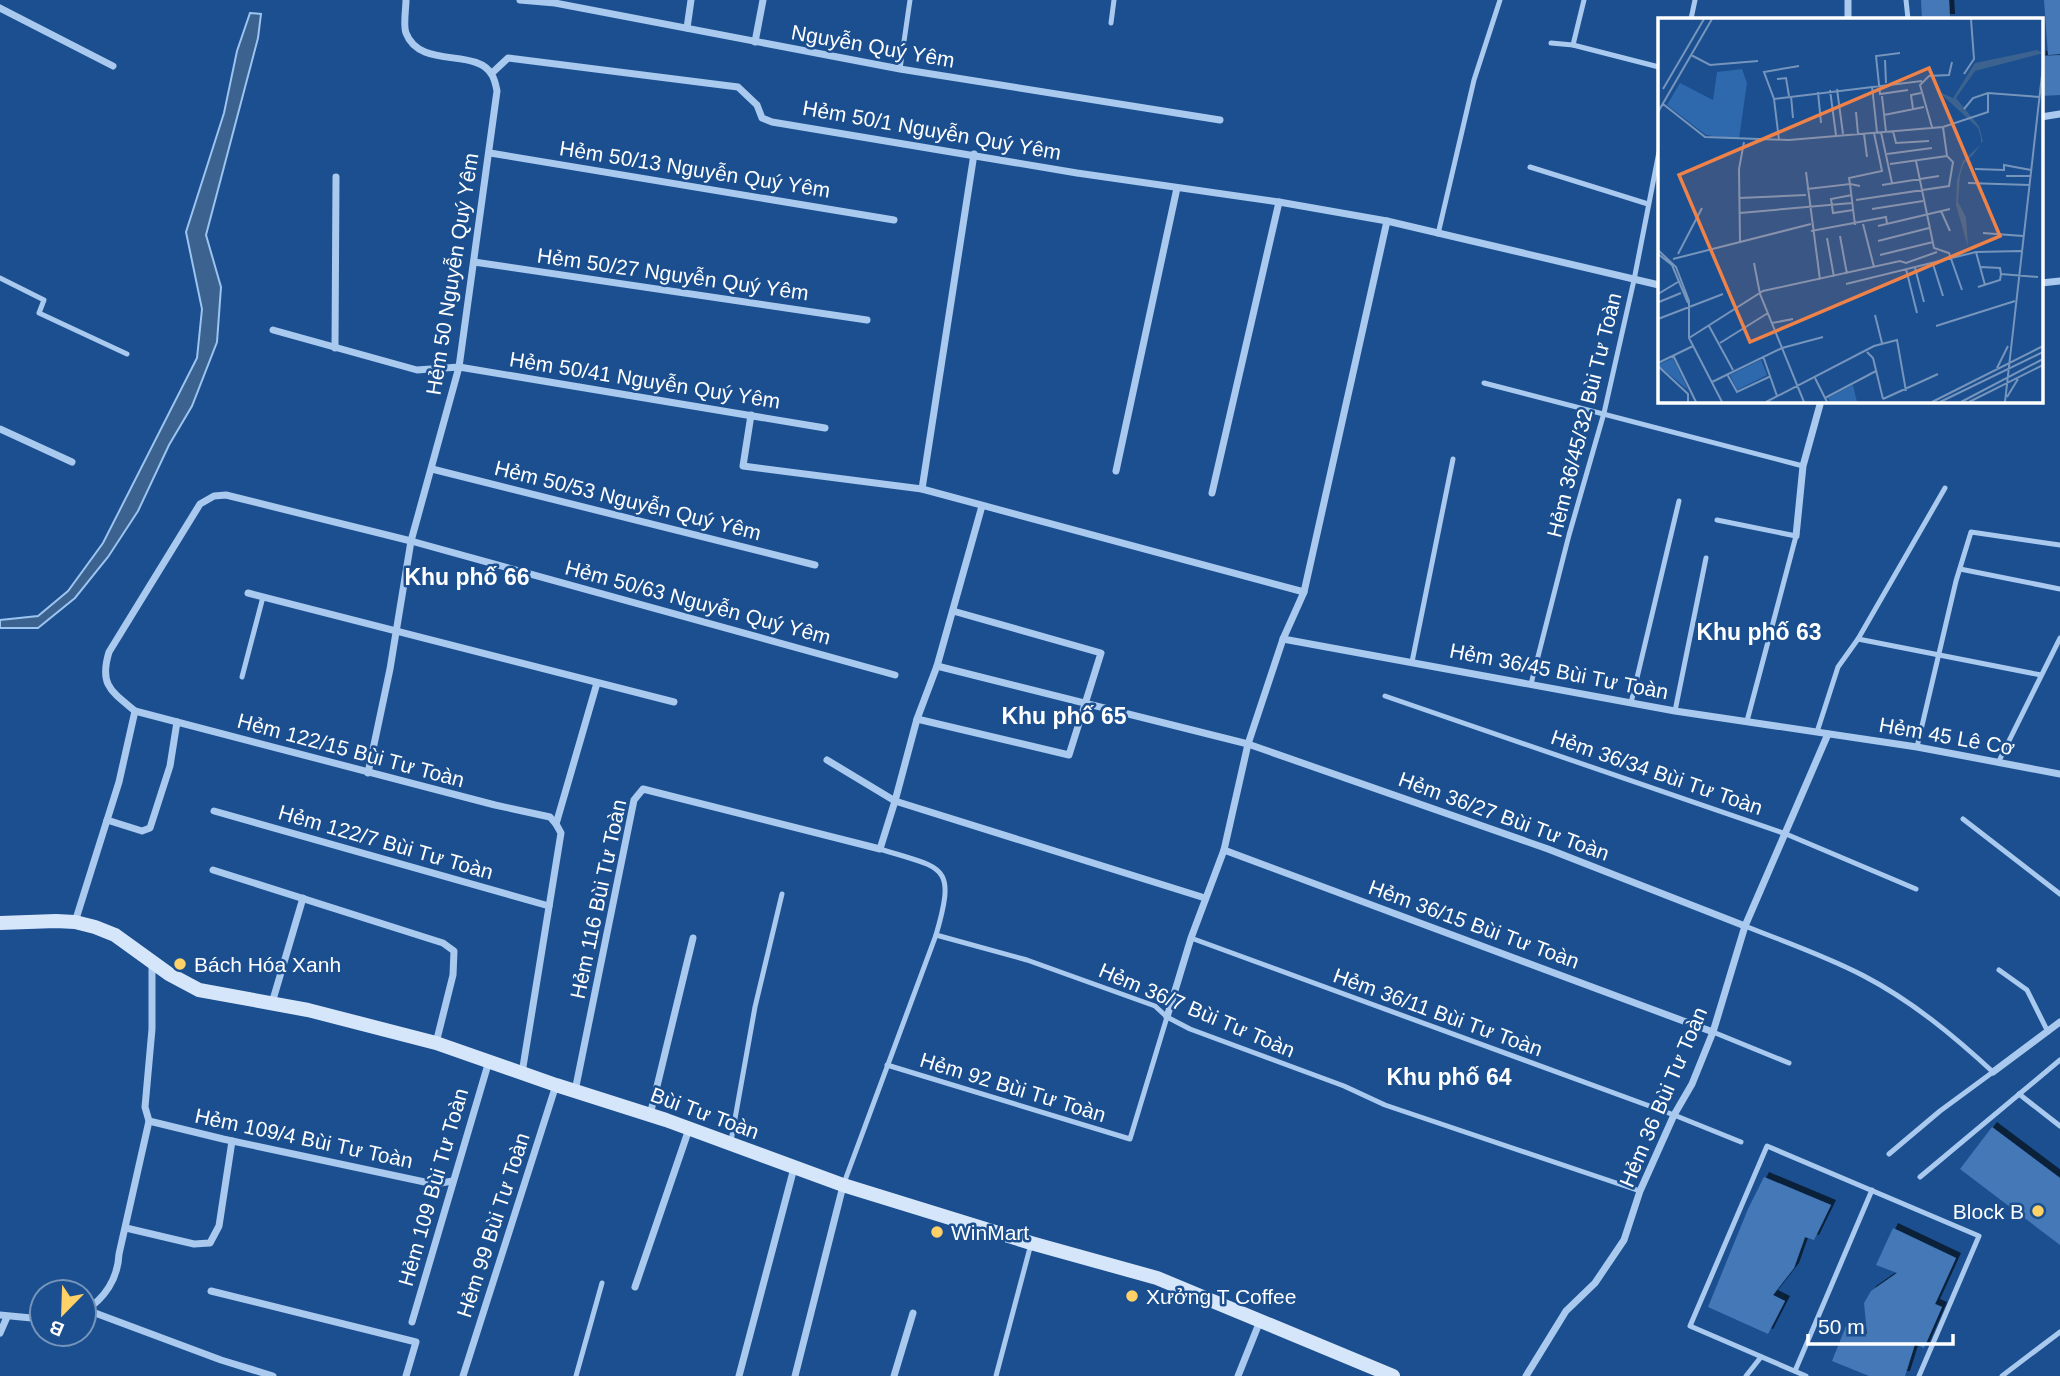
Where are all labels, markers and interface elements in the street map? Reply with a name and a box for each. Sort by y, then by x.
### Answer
inset map [1658,18,2042,402]
street label: Nguyễn Quý Yêm [790,20,956,72]
street label: Hẻm 50/1 Nguyễn Quý Yêm [801,96,1063,164]
street label: Hẻm 50/13 Nguyễn Quý Yêm [558,136,832,202]
street label: Hẻm 50 Nguyễn Quý Yêm [421,151,483,397]
street label: Hẻm 50/27 Nguyễn Quý Yêm [536,244,810,304]
street label: Hẻm 36/45/32 Bùi Tư Toàn [1542,290,1626,540]
street label: Hẻm 50/41 Nguyễn Quý Yêm [508,347,782,413]
street label: Hẻm 50/53 Nguyễn Quý Yêm [492,456,764,544]
street label: Hẻm 50/63 Nguyễn Quý Yêm [563,555,833,649]
district label: Khu phố 66 [404,564,530,590]
district label: Khu phố 63 [1696,619,1822,645]
street label: Hẻm 36/45 Bùi Tư Toàn [1448,639,1670,703]
district label: Khu phố 65 [1001,703,1127,729]
street label: Hẻm 122/15 Bùi Tư Toàn [235,709,467,791]
street label: Hẻm 45 Lê Cơ [1877,713,2017,759]
street label: Hẻm 36/34 Bùi Tư Toàn [1548,725,1766,819]
street label: Hẻm 36/27 Bùi Tư Toàn [1396,767,1612,865]
street label: Hẻm 116 Bùi Tư Toàn [566,797,630,1001]
street label: Hẻm 122/7 Bùi Tư Toàn [276,800,496,884]
street label: Hẻm 36/15 Bùi Tư Toàn [1366,875,1582,973]
place label: Bách Hóa Xanh [194,953,341,976]
marker: Bách Hóa Xanh [172,956,188,972]
street label: Hẻm 36/7 Bùi Tư Toàn [1096,958,1298,1062]
street label: Hẻm 36/11 Bùi Tư Toàn [1330,963,1546,1061]
street label: Hẻm 36 Bùi Tư Toàn [1615,1004,1711,1190]
street label: Hẻm 92 Bùi Tư Toàn [917,1048,1109,1126]
district label: Khu phố 64 [1386,1064,1512,1090]
street label: Bùi Tư Toàn [648,1083,762,1143]
street label: Hẻm 109 Bùi Tư Toàn [394,1085,472,1289]
street label: Hẻm 109/4 Bùi Tư Toàn [193,1104,415,1172]
street label: Hẻm 99 Bùi Tư Toàn [452,1130,534,1320]
place label: Block B [1953,1200,2024,1223]
marker: Block B [2030,1203,2046,1219]
place label: WinMart [951,1221,1029,1244]
marker: WinMart [929,1224,945,1240]
north arrow [28,1278,98,1348]
place label: Xưởng T Coffee [1146,1285,1296,1308]
marker: Xưởng T Coffee [1124,1288,1140,1304]
scale bar [1808,1302,1953,1346]
text: 50 m [1818,1315,1865,1338]
text: B [46,1316,67,1341]

